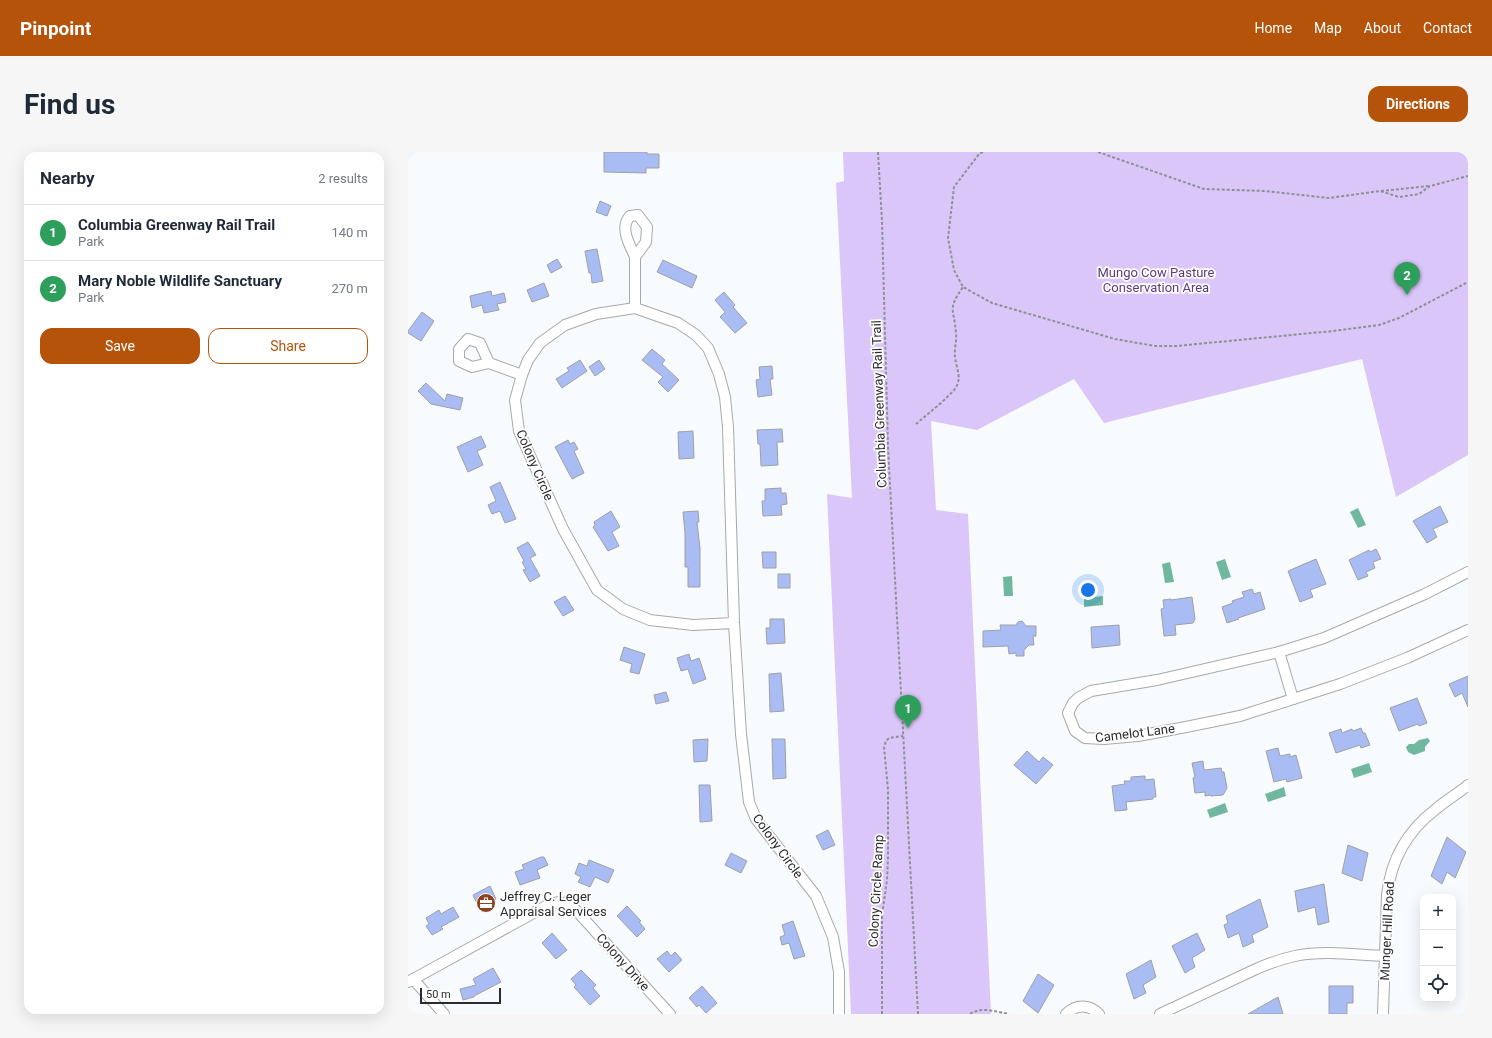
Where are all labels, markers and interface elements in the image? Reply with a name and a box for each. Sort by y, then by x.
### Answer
text: Pinpoint [20,17,91,40]
text: Home [1254,20,1292,36]
text: Map [1314,20,1342,36]
text: About [1364,20,1401,36]
text: Contact [1423,20,1472,36]
button: Directions [1368,86,1468,122]
text: Find us [24,88,115,121]
text: Nearby [40,168,95,188]
text: 2 results [318,171,368,186]
text: Columbia Greenway Rail Trail [78,216,275,234]
text: 1 [49,225,57,240]
text: 140 m [331,225,368,240]
text: Park [78,234,104,249]
pin: 2 [1394,262,1420,295]
park label: Mungo Cow Pasture Conservation Area [1097,265,1215,295]
text: Mary Noble Wildlife Sanctuary [78,272,282,290]
text: 2 [49,281,57,296]
text: 270 m [331,281,368,296]
text: Park [78,290,104,305]
street label: Columbia Greenway Rail Trail [869,320,889,488]
button: Save [40,328,200,364]
button: Share [208,328,368,364]
street label: Colony Circle [513,427,557,503]
your location [1078,580,1098,600]
pin: 1 [895,695,921,728]
street label: Camelot Lane [1094,721,1176,745]
street label: Colony Circle [750,811,806,881]
street label: Colony Circle Ramp [866,834,886,948]
street label: Munger Hill Road [1377,881,1397,981]
place label: Jeffrey C. Leger Appraisal Services [500,889,607,919]
office icon: Jeffrey C. Leger Appraisal Services [475,892,497,914]
map controls [1420,894,1456,1002]
button: + [1420,894,1456,930]
street label: Colony Drive [593,930,653,994]
button: − [1420,930,1456,966]
button: locate [1420,966,1456,1002]
scale bar [420,986,501,1005]
text: 50 m [426,988,451,1001]

